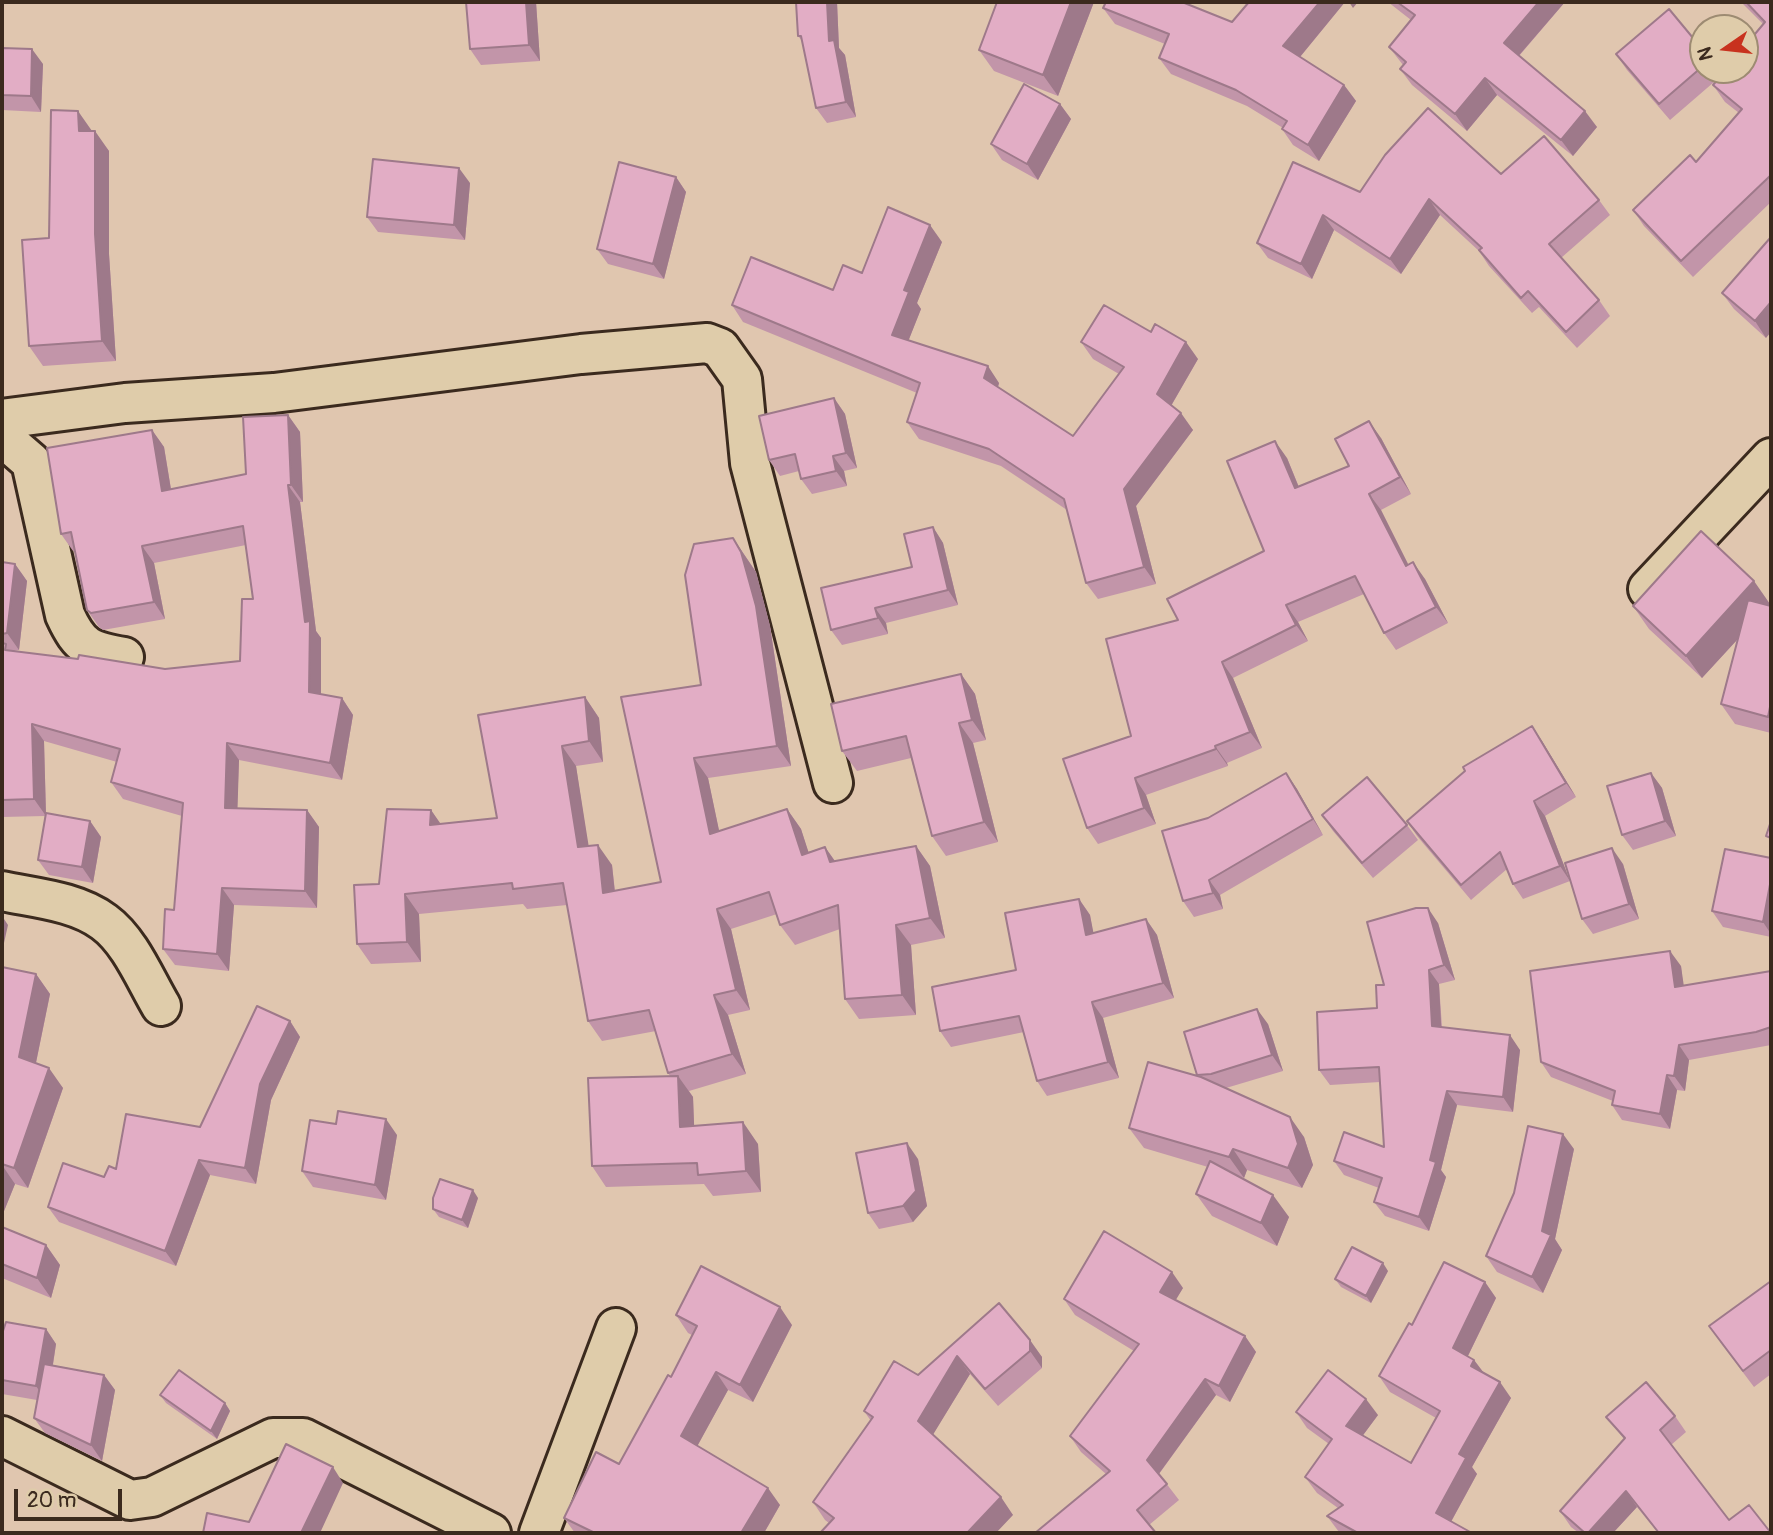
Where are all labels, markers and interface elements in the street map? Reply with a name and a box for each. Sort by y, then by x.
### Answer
north arrow [1689,14,1759,84]
text: N [1692,44,1719,63]
scale bar [18,1476,126,1520]
text: 20 m [27,1487,76,1514]

